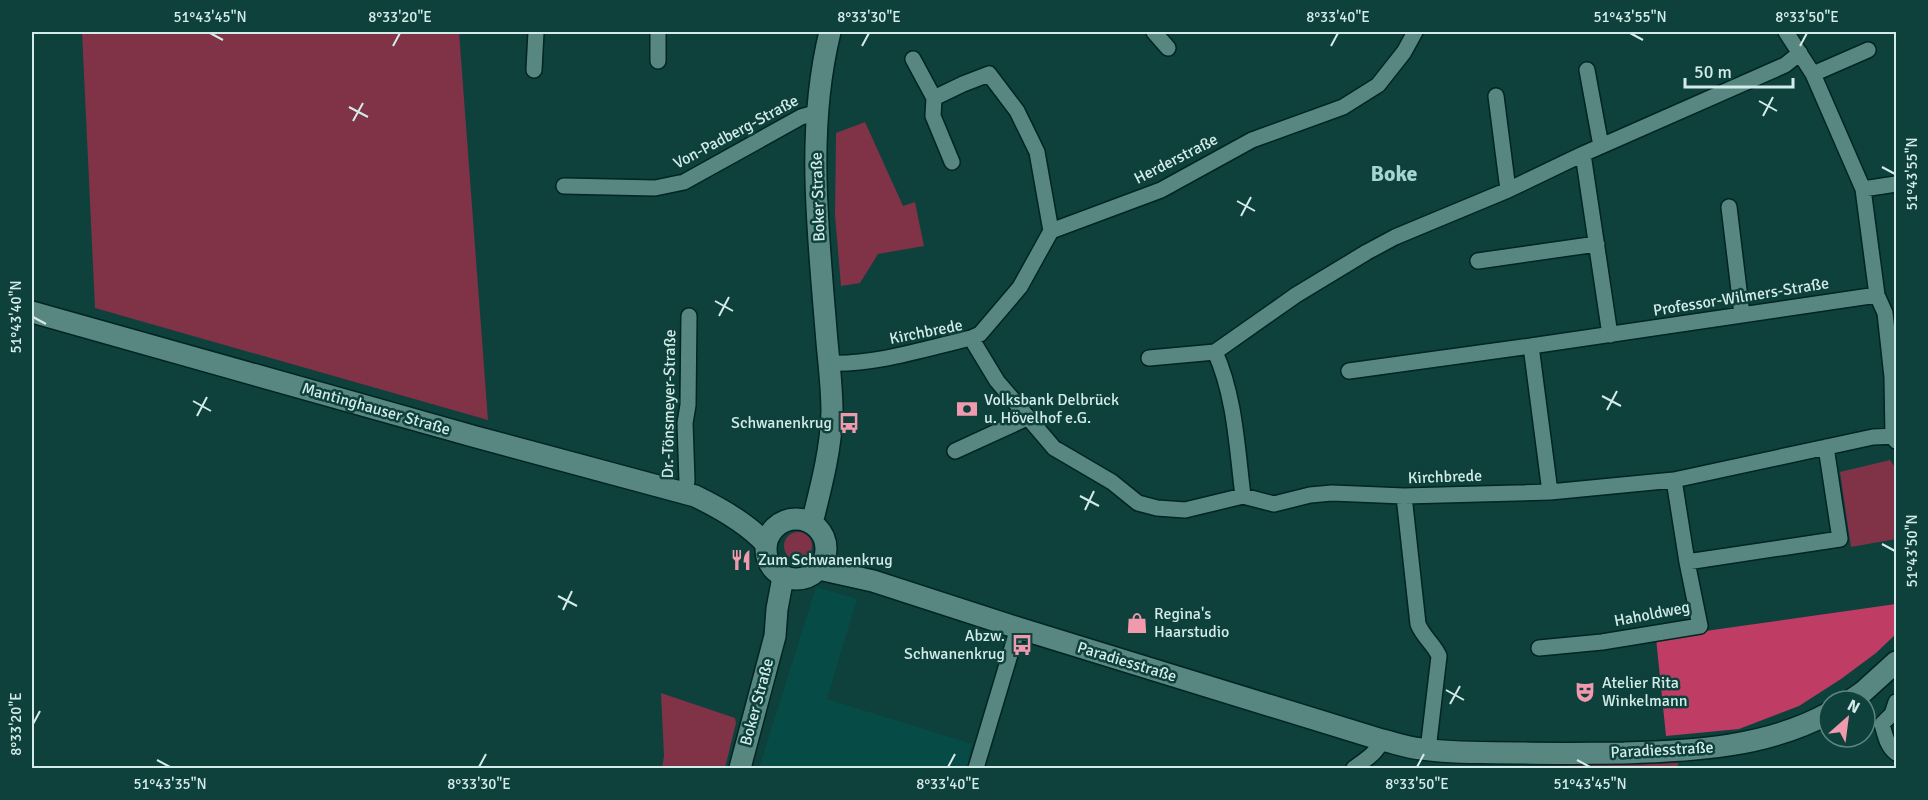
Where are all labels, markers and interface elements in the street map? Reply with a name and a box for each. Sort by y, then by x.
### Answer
text: 51°43'45"N [173,8,247,26]
text: 8°33'20"E [368,8,432,26]
text: 8°33'30"E [837,8,901,26]
text: 8°33'40"E [1306,8,1370,26]
text: 51°43'55"N [1593,8,1667,26]
text: 8°33'50"E [1775,8,1839,26]
scale bar [1685,51,1793,89]
text: 50 m [1694,61,1732,83]
street label: Von-Padberg-Straße [670,91,802,173]
street label: Herderstraße [1131,129,1221,189]
text: 51°43'55"N [1903,137,1921,211]
street label: Boker Straße [806,152,830,242]
district label: Boke [1370,160,1418,187]
street label: Professor-Wilmers-Straße [1652,273,1830,321]
text: 51°43'40"N [7,280,25,354]
street label: Kirchbrede [888,315,964,349]
street label: Dr.-Tönsmeyer-Straße [658,329,680,479]
street label: Mantinghauser Straße [300,378,452,440]
place label: Volksbank Delbrück u. Hövelhof e.G. [984,390,1119,428]
bank icon: Volksbank Delbrück u. Hövelhof e.G. [955,397,979,421]
bus stop icon: Schwanenkrug [837,411,861,435]
place label: Schwanenkrug [731,413,832,433]
street label: Kirchbrede [1408,466,1482,488]
text: 51°43'50"N [1903,514,1921,588]
restaurant icon: Zum Schwanenkrug [729,548,753,572]
place label: Zum Schwanenkrug [758,550,893,570]
street label: Haholdweg [1612,597,1692,631]
place label: Regina's Haarstudio [1154,604,1229,642]
shop icon: Regina's Haarstudio [1125,611,1149,635]
place label: Abzw. Schwanenkrug [904,626,1005,664]
bus stop icon: Abzw. Schwanenkrug [1010,633,1034,657]
street label: Paradiesstraße [1075,637,1179,687]
street label: Boker Straße [736,656,778,748]
place label: Atelier Rita Winkelmann [1602,673,1687,711]
theatre icon: Atelier Rita Winkelmann [1573,680,1597,704]
north arrow [1817,689,1877,749]
text: 8°33'20"E [7,692,25,756]
text: N [1844,695,1863,718]
street label: Paradiesstraße [1610,737,1714,763]
text: 51°43'35"N [133,775,207,793]
text: 8°33'30"E [447,775,511,793]
text: 8°33'40"E [916,775,980,793]
text: 8°33'50"E [1385,775,1449,793]
text: 51°43'45"N [1553,775,1627,793]

